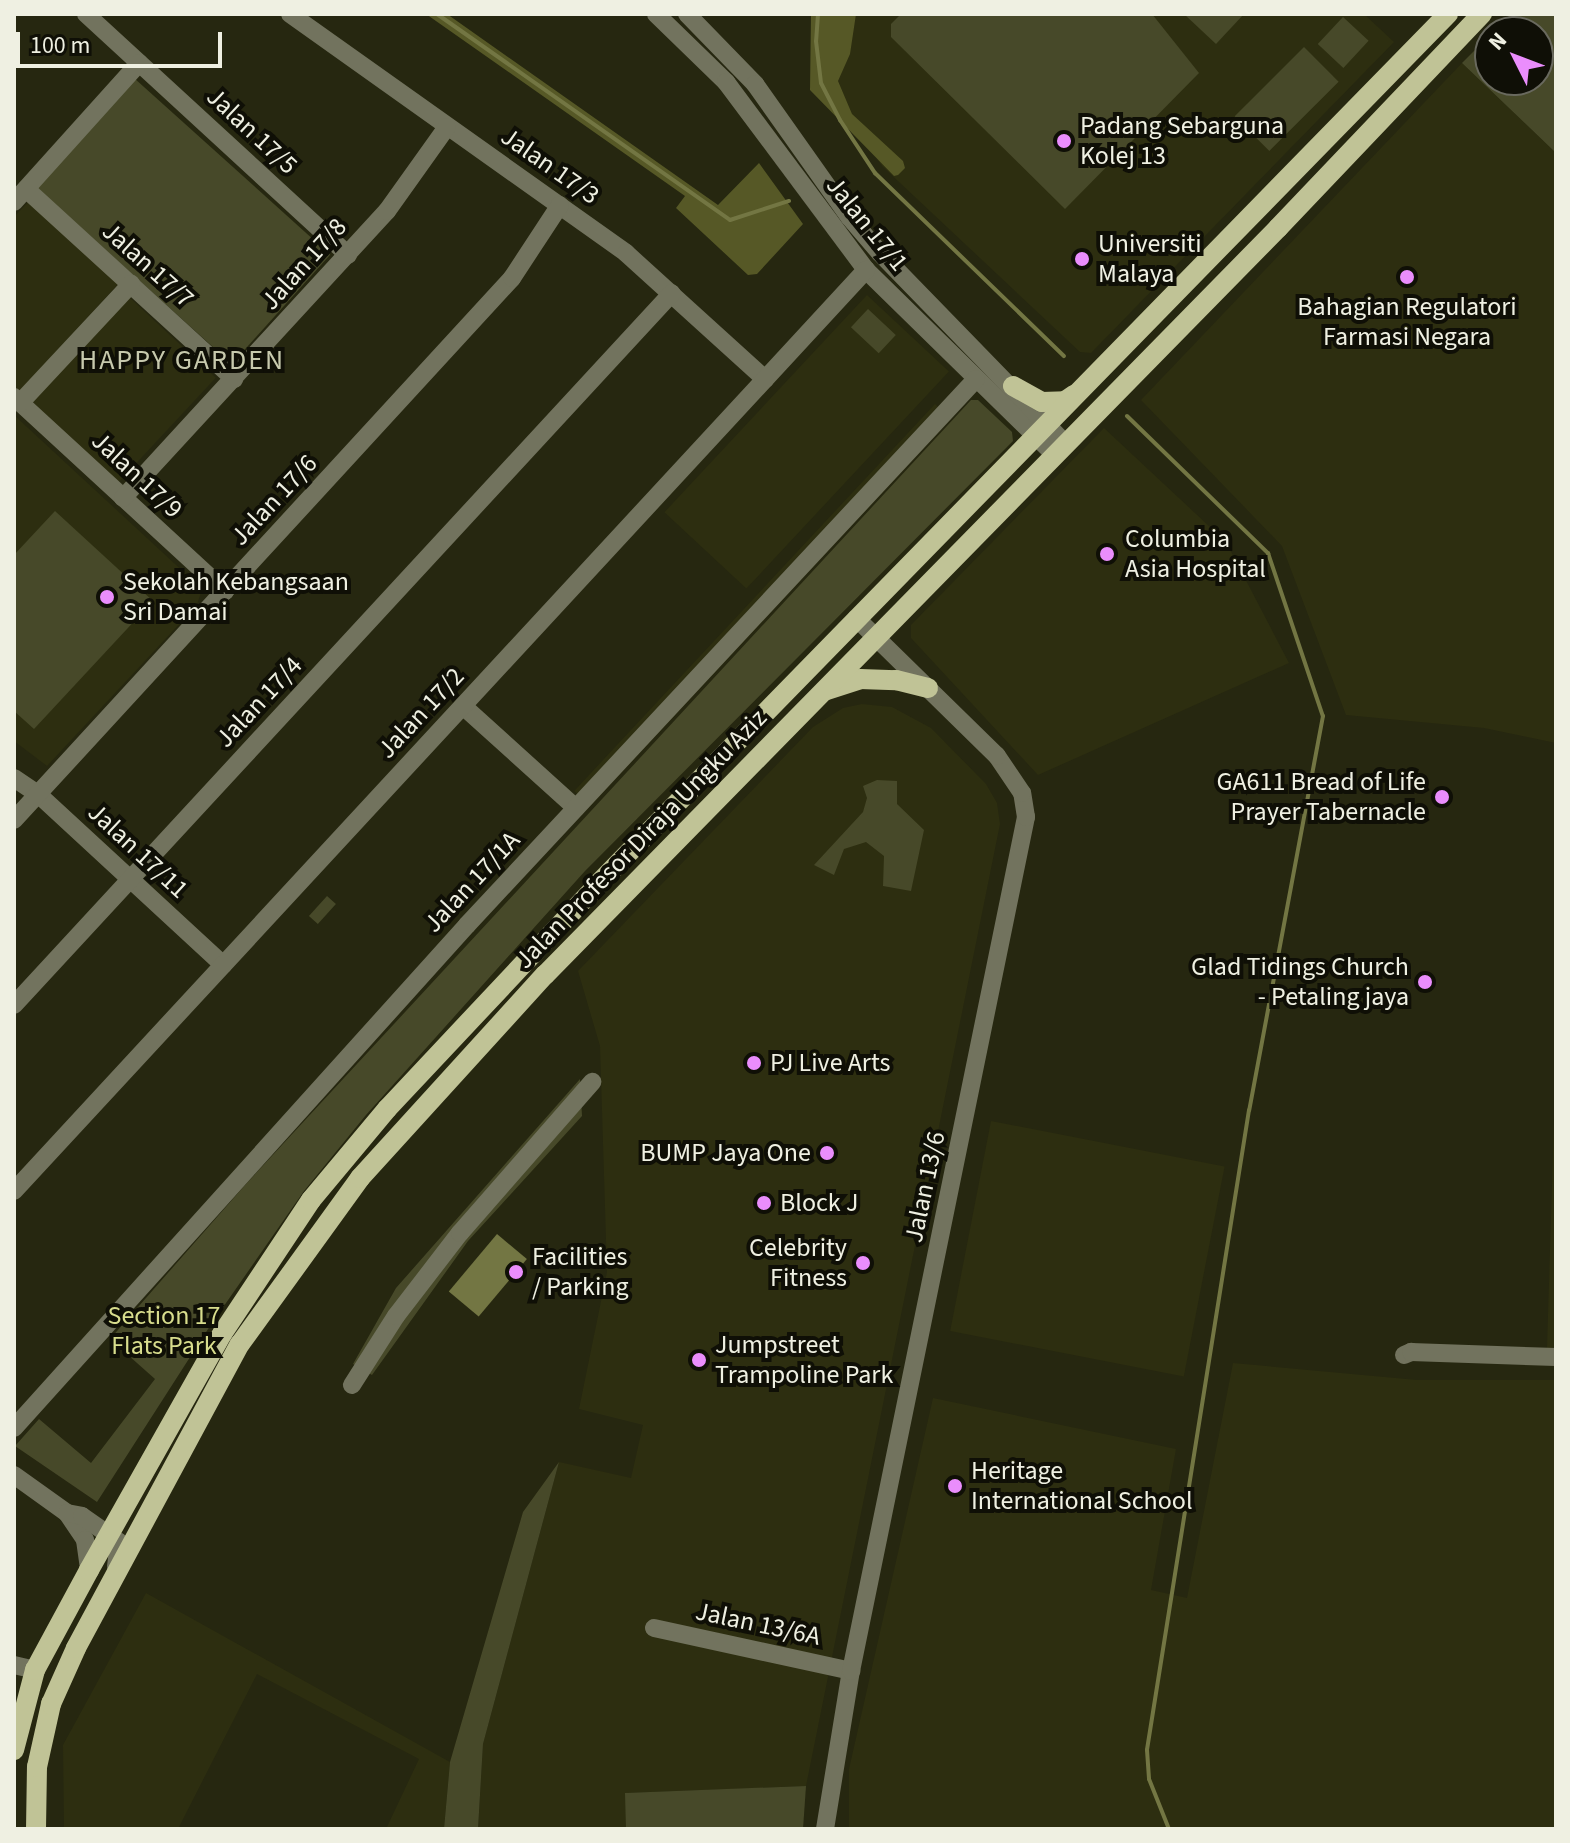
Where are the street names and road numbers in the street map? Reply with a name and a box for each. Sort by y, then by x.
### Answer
street label: Jalan 17/5 [200,81,304,181]
street label: Jalan 17/3 [495,121,605,211]
street label: Jalan 17/1 [819,170,915,278]
street label: Jalan 17/8 [255,212,353,316]
street label: Jalan 17/7 [96,216,200,314]
street label: Jalan 17/9 [85,425,189,525]
street label: Jalan 17/6 [224,448,324,552]
street label: Jalan 17/4 [209,650,309,754]
street label: Jalan 17/2 [371,661,471,765]
street label: Jalan Profesor Diraja Ungku Aziz [509,703,773,975]
street label: Jalan 17/11 [81,797,195,905]
street label: Jalan 17/1A [417,825,527,939]
street label: Jalan 13/6 [898,1129,952,1245]
street label: Jalan 13/6A [693,1596,823,1652]

